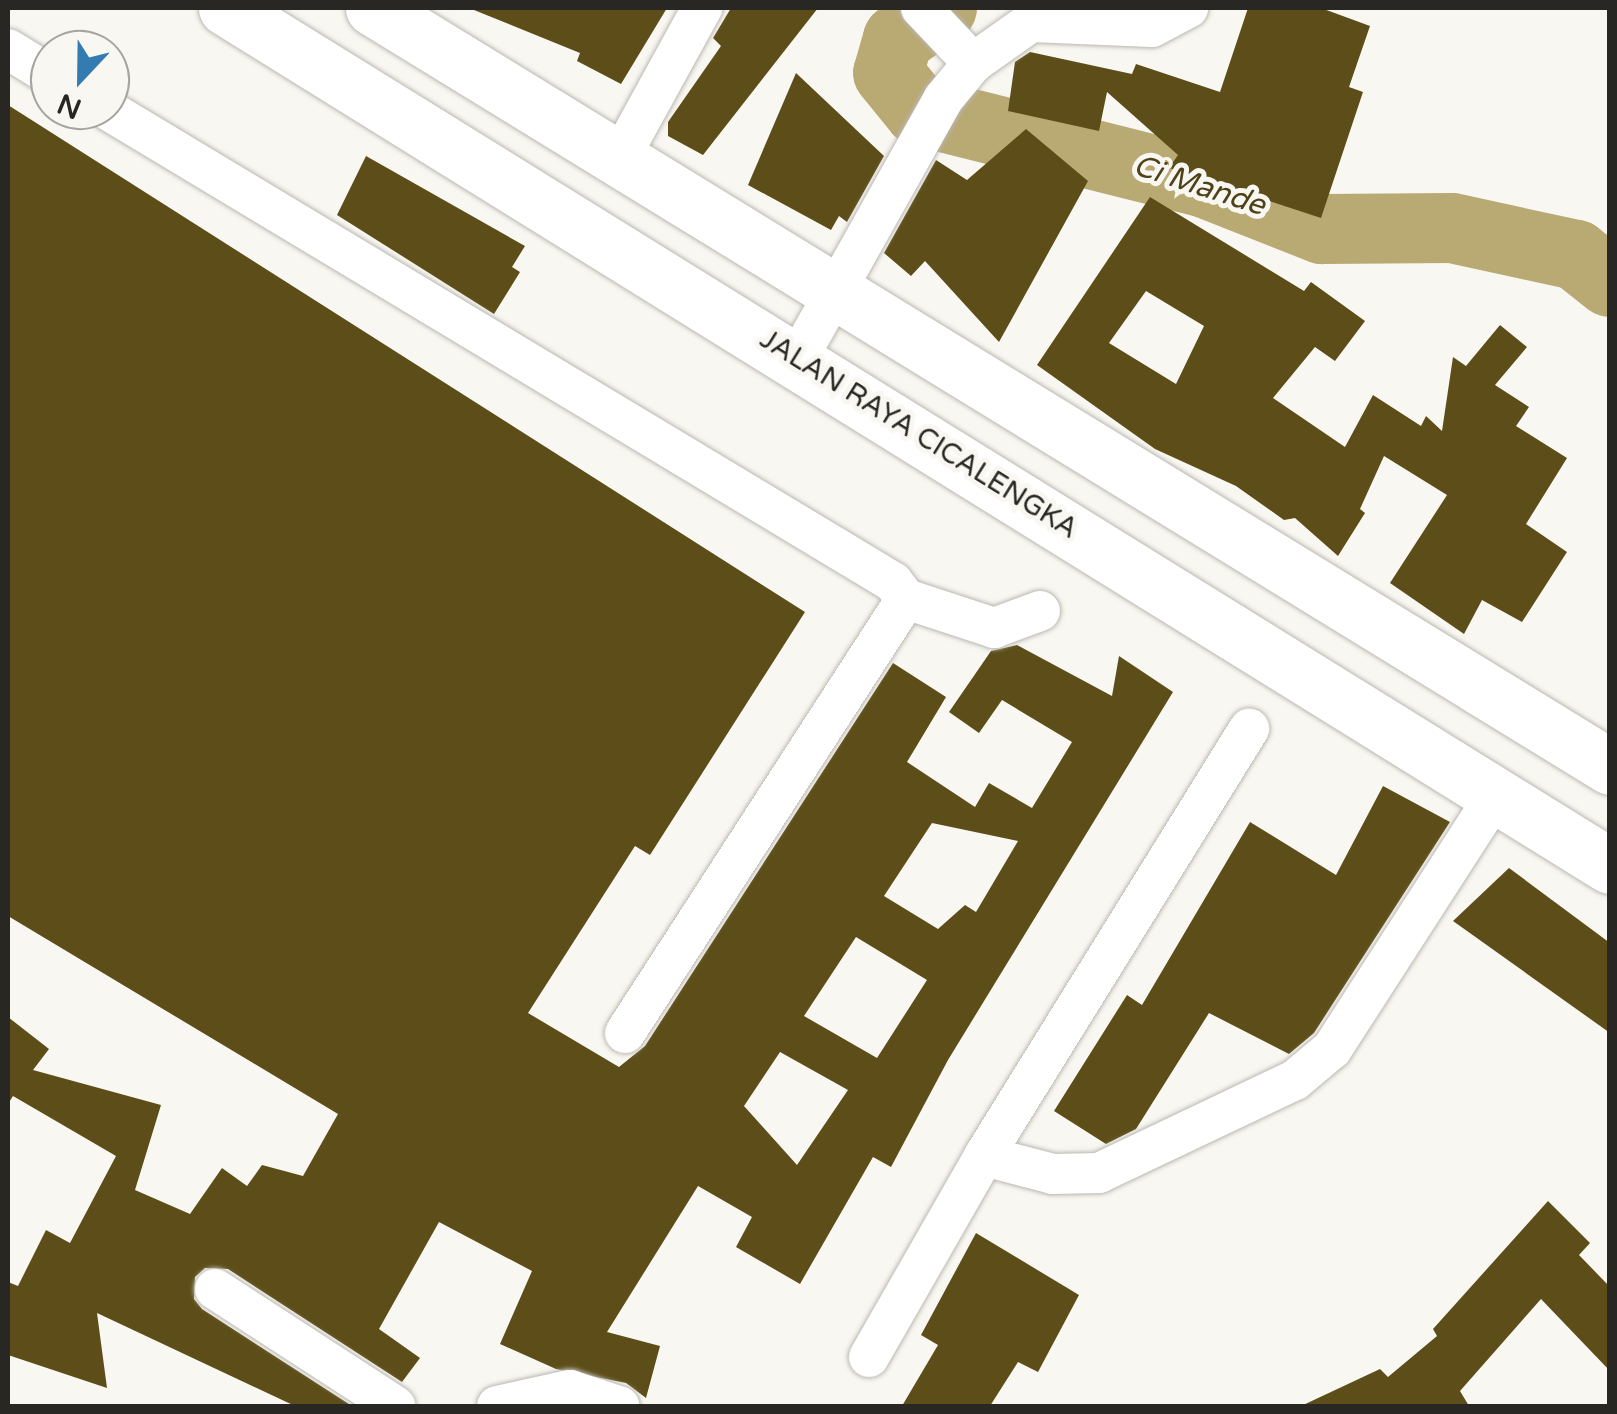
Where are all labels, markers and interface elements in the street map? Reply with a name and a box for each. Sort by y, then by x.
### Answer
north arrow [30,30,130,130]
text: N [53,86,86,126]
water label: Ci Mande [1129,148,1269,224]
street label: JALAN RAYA CICALENGKA [754,322,1084,546]

